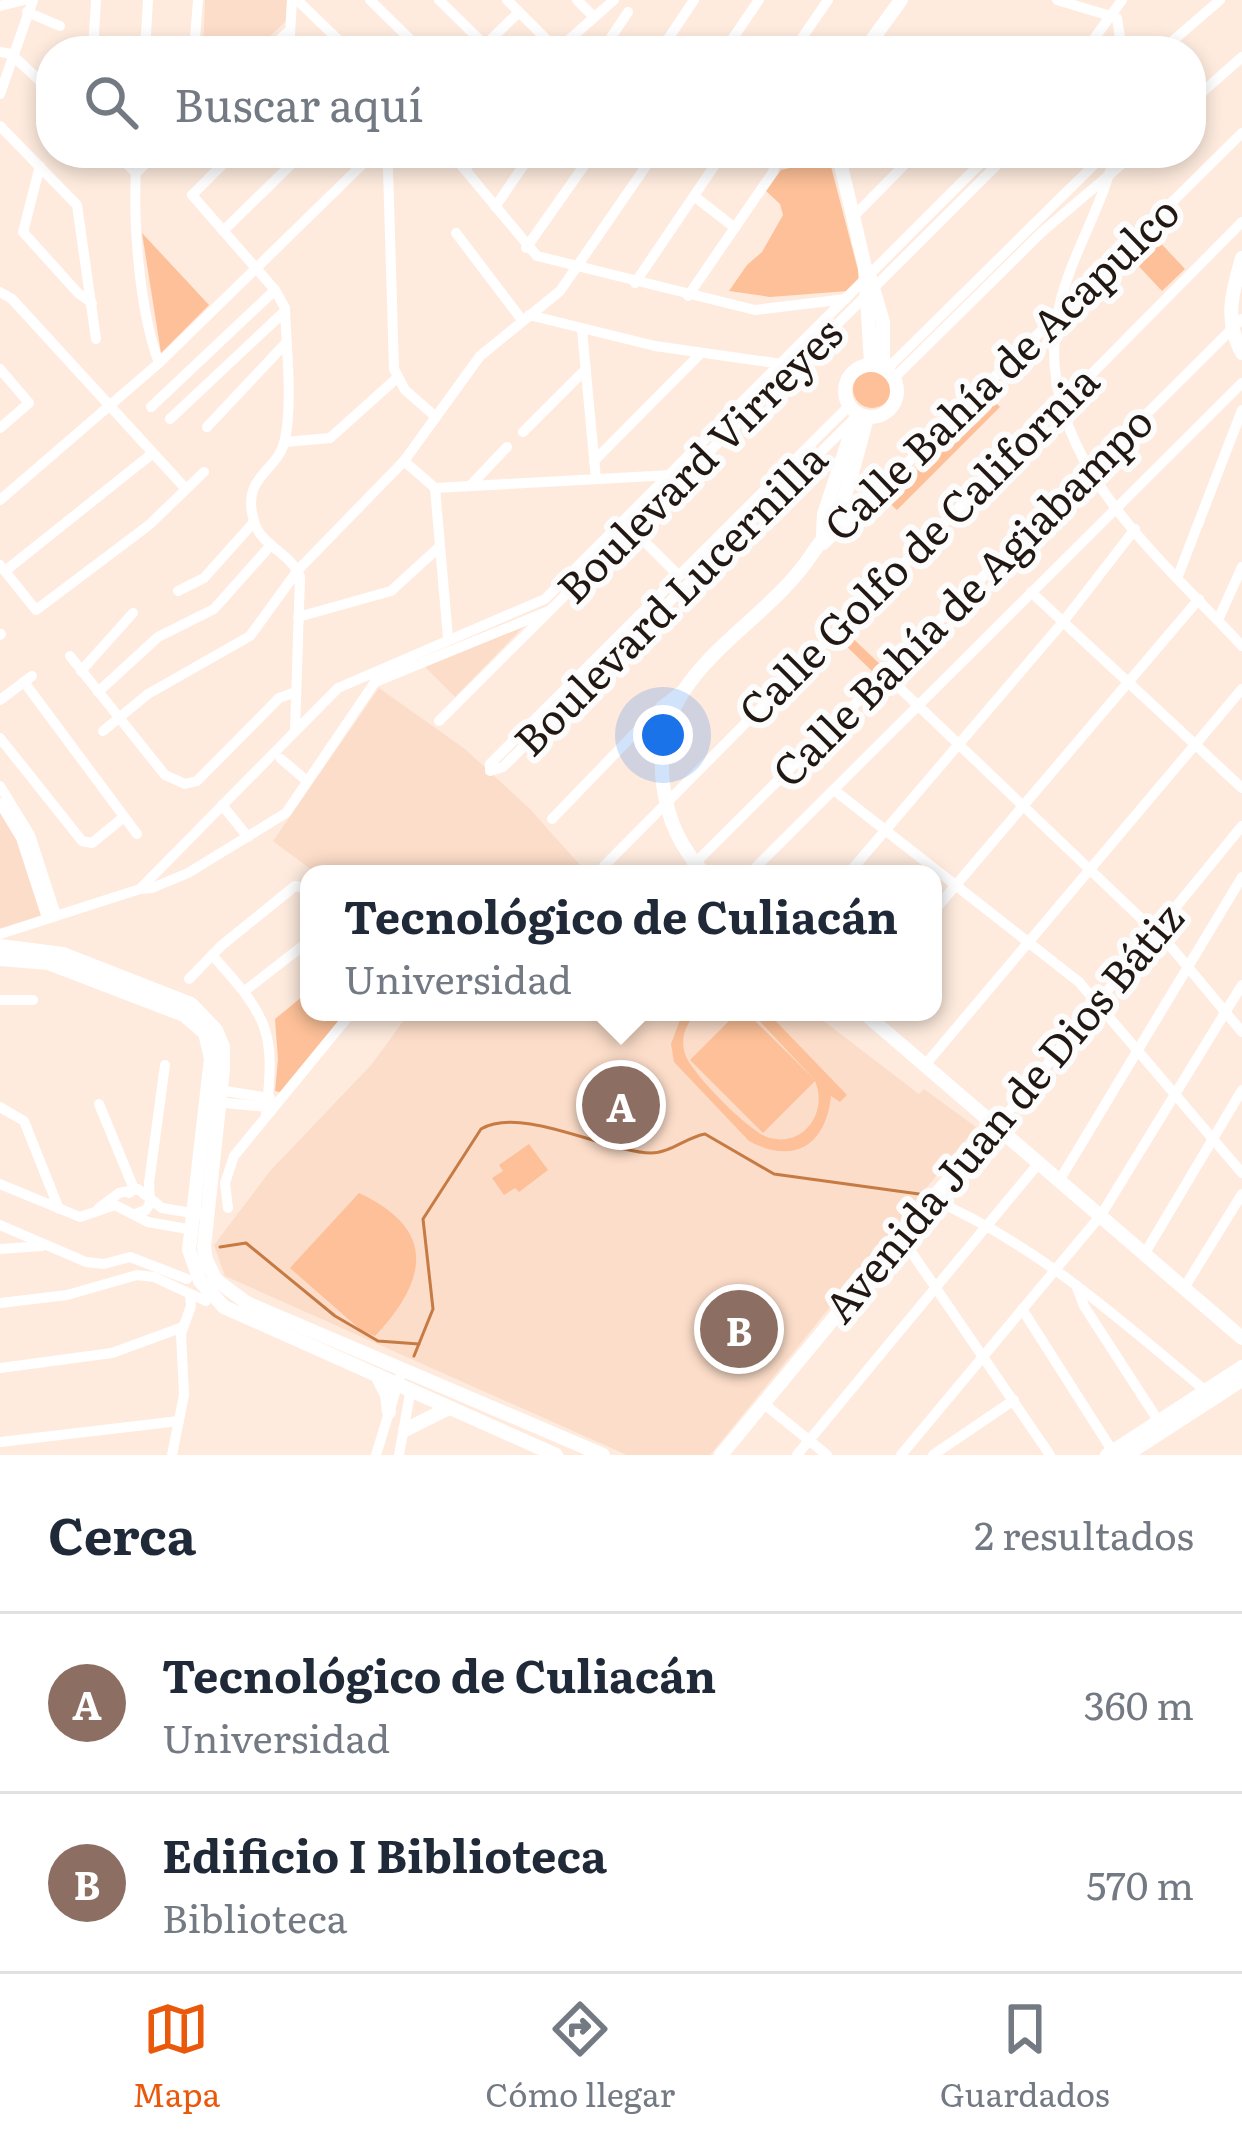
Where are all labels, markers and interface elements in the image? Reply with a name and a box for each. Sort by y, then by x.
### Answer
search box [36,36,1206,168]
icon: search [78,69,144,135]
text: Buscar aquí [174,69,423,136]
street label: Calle Bahía de Acapulco [808,180,1192,554]
street label: Boulevard Virreyes [541,302,855,616]
street label: Calle Golfo de California [723,349,1111,738]
street label: Calle Bahía de Agiabampo [756,390,1165,799]
street label: Boulevard Lucernilla [498,427,840,769]
your location [633,705,693,765]
popup [300,865,942,1021]
text: Tecnológico de Culiacán [344,881,898,948]
street label: Avenida Juan de Dios Bátiz [807,888,1196,1335]
text: Universidad [344,948,572,1006]
pin: A [582,1060,660,1150]
pin: B [700,1284,778,1374]
text: Cerca [48,1495,196,1571]
text: 2 resultados [974,1504,1194,1562]
text: Tecnológico de Culiacán [162,1640,716,1707]
text: A [72,1674,102,1732]
text: 360 m [1084,1674,1194,1732]
text: Universidad [162,1707,390,1765]
text: Edificio I Biblioteca [162,1820,607,1887]
text: B [74,1854,100,1912]
text: 570 m [1086,1854,1194,1912]
text: Biblioteca [162,1887,348,1945]
tab: Mapa [132,1996,220,2117]
tab: Cómo llegar [485,1996,675,2117]
tab: Guardados [940,1996,1110,2117]

